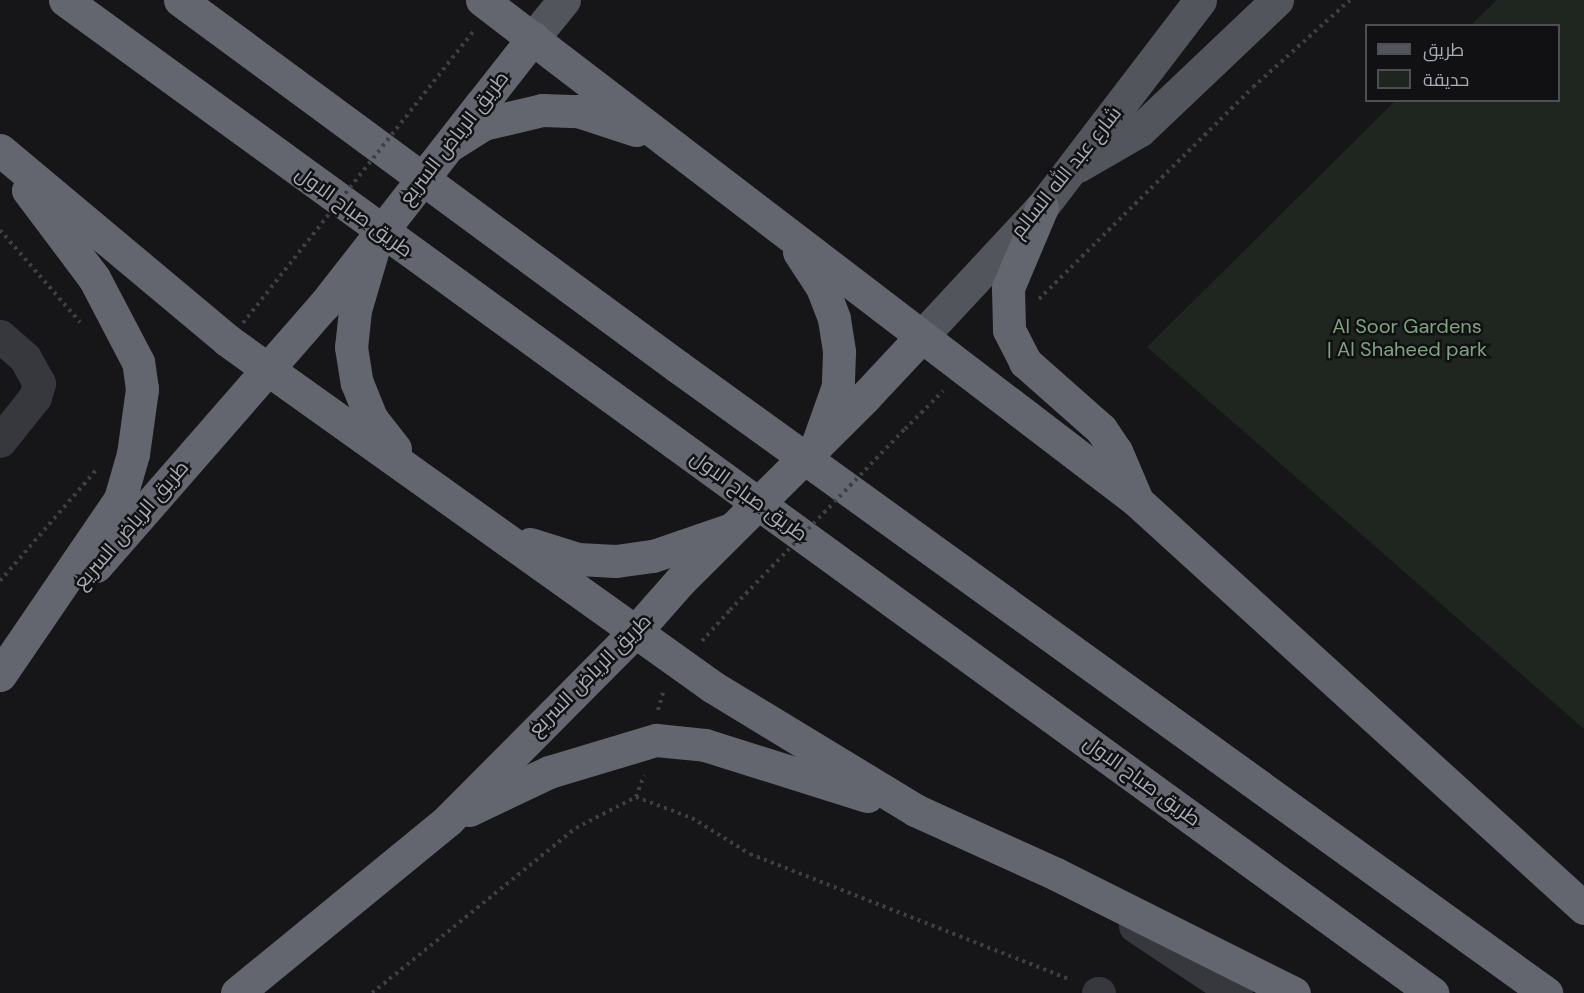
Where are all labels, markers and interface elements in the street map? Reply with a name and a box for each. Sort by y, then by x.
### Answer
legend [1365,24,1560,102]
text: طريق [1423,38,1464,62]
street label: طريق الرياض السريع [394,66,514,210]
text: حديقة [1423,68,1469,92]
street label: شارع عبد الله السالم [1006,101,1126,243]
street label: طريق صباح الاول [291,162,417,262]
park label: Al Soor Gardens | Al Shaheed park [1327,315,1487,362]
street label: طريق صباح الاول [686,446,812,546]
street label: طريق الرياض السريع [68,456,194,594]
street label: طريق الرياض السريع [524,609,656,741]
street label: طريق صباح الاول [1079,731,1205,831]

